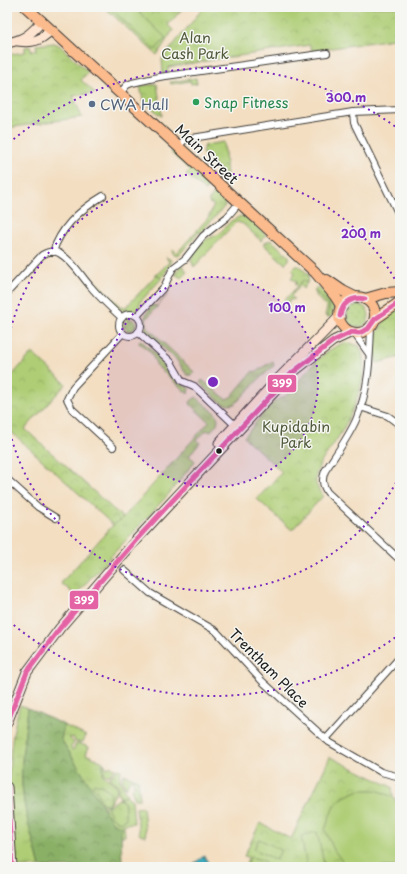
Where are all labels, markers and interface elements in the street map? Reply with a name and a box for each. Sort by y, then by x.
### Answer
park label: Alan Cash Park [161,27,230,64]
text: 300 m [326,88,366,106]
place label: Snap Fitness [204,92,289,113]
place label: CWA Hall [100,94,169,115]
marker: Snap Fitness [191,97,201,107]
marker: CWA Hall [87,99,97,109]
street label: Main Street [171,119,244,189]
text: 200 m [341,224,381,242]
text: 100 m [268,298,306,316]
line badge: 399 [267,374,297,393]
text: 399 [272,374,292,391]
centre of rings [206,375,220,389]
park label: Kupidabin Park [262,416,330,453]
unlabelled marker [214,446,224,456]
line badge: 399 [69,590,99,610]
text: 399 [74,591,94,608]
street label: Trentham Place [225,624,313,712]

